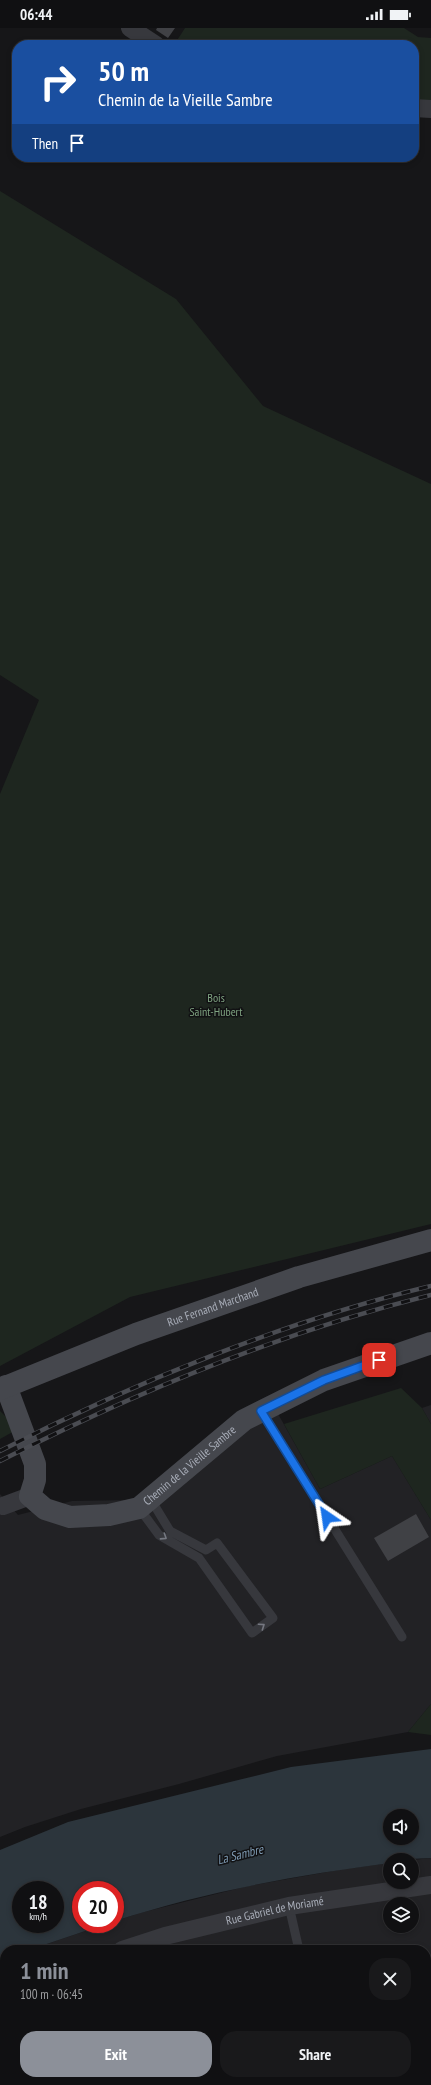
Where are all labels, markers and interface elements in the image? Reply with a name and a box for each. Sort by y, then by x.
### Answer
text: 06:44 [20,5,52,24]
text: 50 m [98,52,149,89]
icon: right [32,56,84,108]
text: Chemin de la Vieille Sambre [98,88,273,111]
icon: arrive [66,132,88,154]
text: Then [32,134,58,153]
park label: Bois Saint-Hubert [189,990,243,1019]
street label: Rue Fernand Marchand [165,1284,260,1330]
pin [362,1343,396,1377]
icon: arrive [368,1349,390,1371]
street label: Chemin de la Vieille Sambre [140,1422,239,1508]
position arrow [306,1496,348,1538]
one-way arrow [160,1533,167,1540]
one-way arrow [258,1623,265,1631]
map controls [383,1809,419,1933]
button: sound [383,1809,419,1845]
water label: La Sambre [215,1840,267,1868]
button: search [383,1853,419,1889]
speed limit sign: 20 [72,1881,124,1933]
text: 18 [28,1889,48,1915]
street label: Rue Gabriel de Moriamé [224,1893,325,1928]
button: layers [383,1897,419,1933]
text: km/h [29,1910,47,1923]
text: 1 min [20,1955,68,1986]
button: close [369,1958,411,2000]
text: 100 m · 06:45 [20,1986,83,2003]
button: Exit [20,2031,212,2077]
button: Share [220,2031,411,2077]

